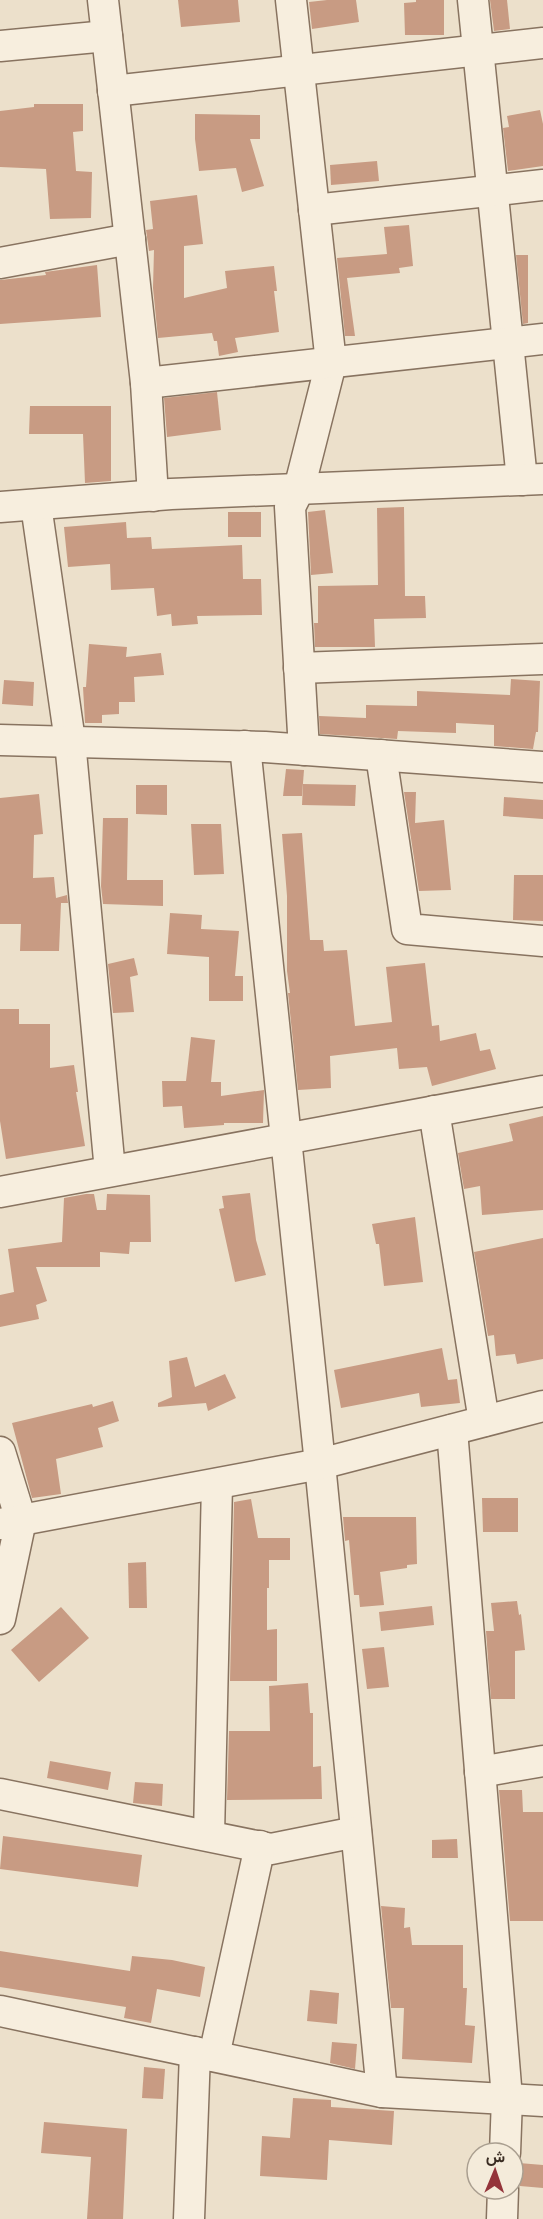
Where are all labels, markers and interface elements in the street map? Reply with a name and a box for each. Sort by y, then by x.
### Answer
north arrow [465,2141,525,2201]
text: ش [486,2147,505,2166]

